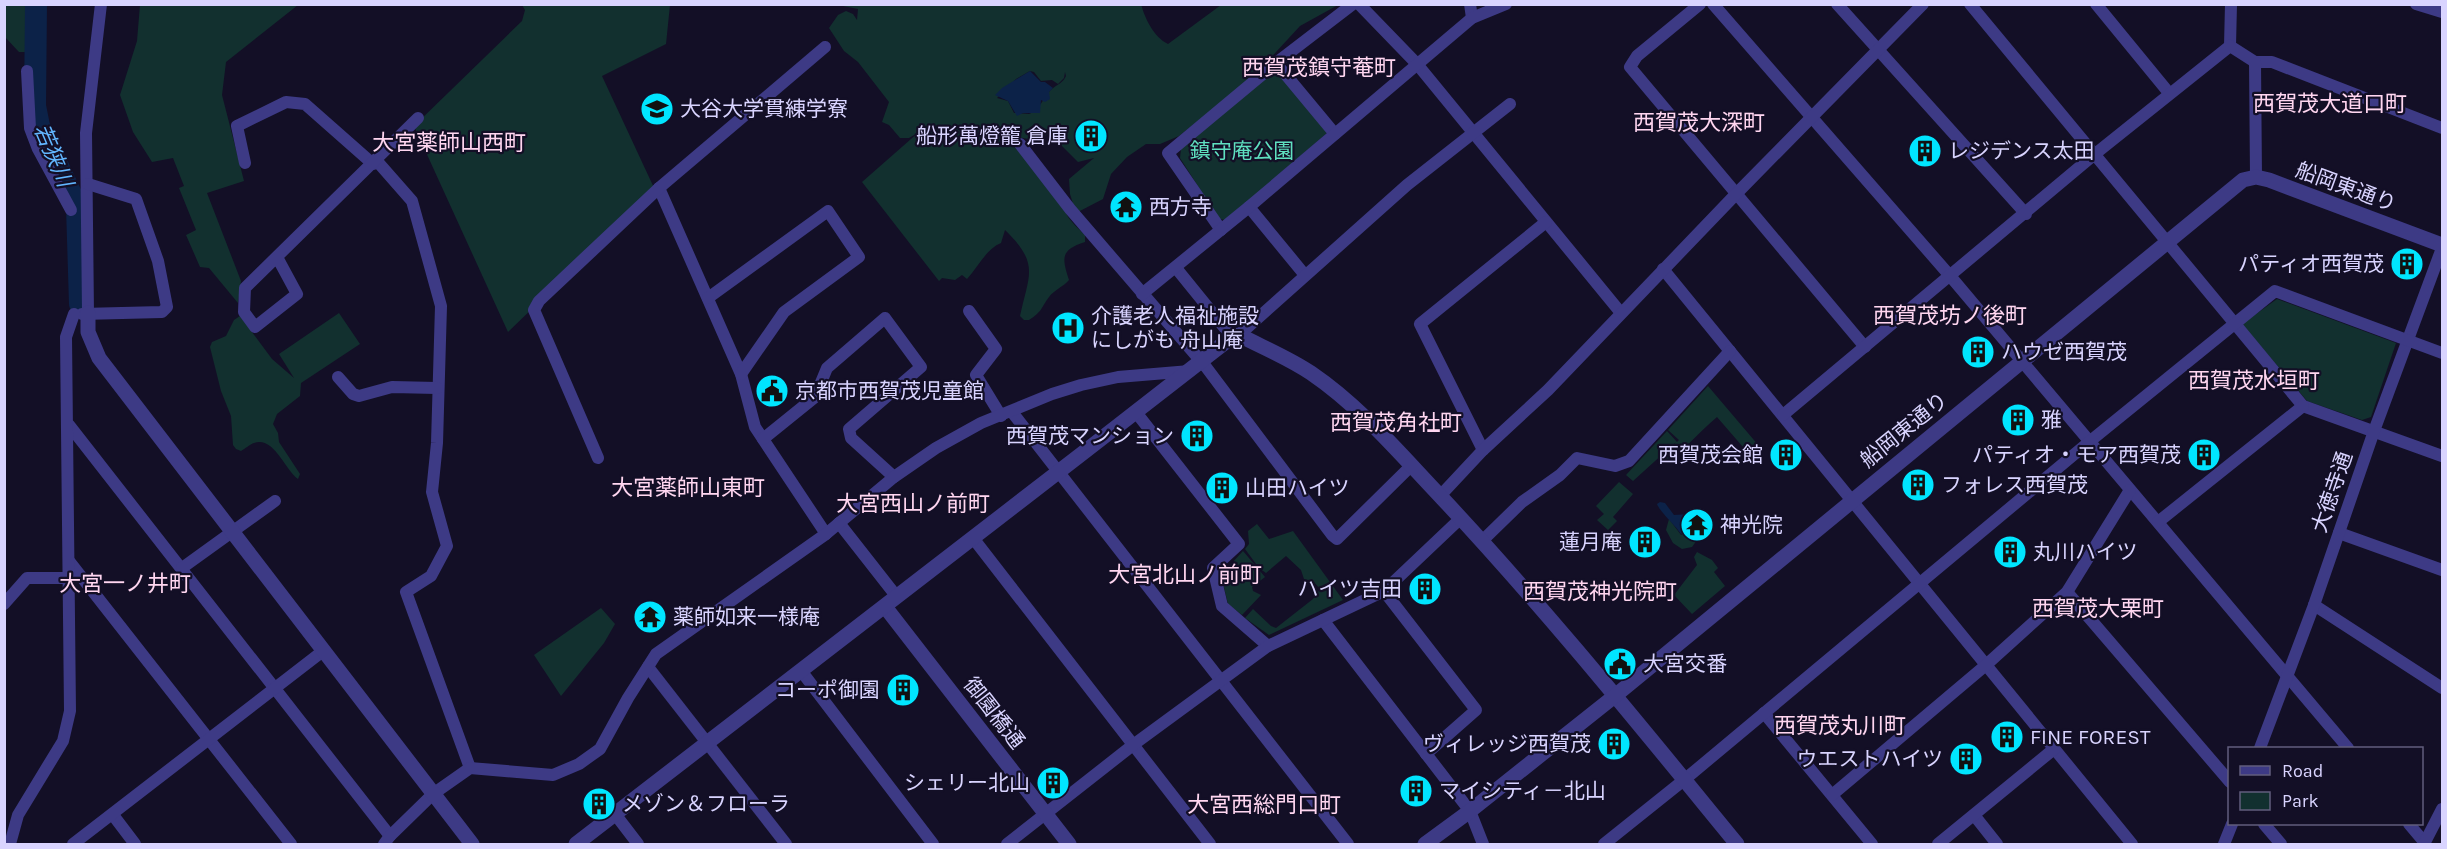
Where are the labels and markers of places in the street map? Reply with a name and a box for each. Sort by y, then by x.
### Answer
school or university icon: 大谷大学貫練学寮 [639,91,675,127]
place label: 大谷大学貫練学寮 [680,97,848,121]
building icon: 船形萬燈籠 倉庫 [1073,118,1109,154]
place label: 船形萬燈籠 倉庫 [916,124,1068,148]
building icon: レジデンス太田 [1907,133,1943,169]
place label: レジデンス太田 [1948,139,2095,163]
temple icon: 西方寺 [1108,189,1144,225]
place label: 西方寺 [1149,195,1212,219]
building icon: パティオ西賀茂 [2389,246,2425,282]
place label: パティオ西賀茂 [2238,252,2384,276]
place label: 介護老人福祉施設 にしがも 舟山庵 [1091,304,1259,352]
hospital icon: 介護老人福祉施設 にしがも 舟山庵 [1050,310,1086,346]
building icon: ハウゼ西賀茂 [1960,334,1996,370]
place label: ハウゼ西賀茂 [2001,340,2127,364]
public building icon: 京都市西賀茂児童館 [754,373,790,409]
place label: 京都市西賀茂児童館 [795,379,984,403]
building icon: 雅 [2000,402,2036,438]
place label: 雅 [2041,408,2062,432]
building icon: 西賀茂マンション [1179,418,1215,454]
place label: 西賀茂マンション [1006,424,1174,448]
building icon: 西賀茂会館 [1768,437,1804,473]
building icon: パティオ・モア西賀茂 [2186,437,2222,473]
place label: 西賀茂会館 [1658,443,1763,467]
place label: パティオ・モア西賀茂 [1972,443,2181,467]
building icon: フォレス西賀茂 [1900,467,1936,503]
building icon: 山田ハイツ [1204,470,1240,506]
place label: フォレス西賀茂 [1941,473,2088,497]
place label: 山田ハイツ [1245,476,1350,500]
temple icon: 神光院 [1679,507,1715,543]
place label: 神光院 [1720,513,1783,537]
building icon: 蓮月庵 [1627,524,1663,560]
place label: 蓮月庵 [1559,530,1622,554]
building icon: 丸川ハイツ [1992,534,2028,570]
place label: 丸川ハイツ [2033,540,2138,564]
building icon: ハイツ吉田 [1407,571,1443,607]
place label: ハイツ吉田 [1297,577,1402,601]
temple icon: 薬師如来一様庵 [632,599,668,635]
place label: 薬師如来一様庵 [673,605,820,629]
public building icon: 大宮交番 [1602,646,1638,682]
place label: 大宮交番 [1643,652,1727,676]
building icon: コーポ御園 [885,672,921,708]
place label: コーポ御園 [775,678,880,702]
building icon: FINE FOREST [1989,719,2025,755]
place label: FINE FOREST [2030,725,2151,749]
building icon: ヴィレッジ西賀茂 [1596,726,1632,762]
place label: ヴィレッジ西賀茂 [1423,732,1591,756]
building icon: ウエストハイツ [1948,741,1984,777]
place label: ウエストハイツ [1796,747,1943,771]
building icon: シェリー北山 [1035,765,1071,801]
place label: シェリー北山 [904,771,1030,795]
building icon: マイシティ－北山 [1398,773,1434,809]
place label: マイシティ－北山 [1439,779,1606,803]
building icon: メゾン＆フローラ [581,786,617,822]
place label: メゾン＆フローラ [622,792,790,816]

